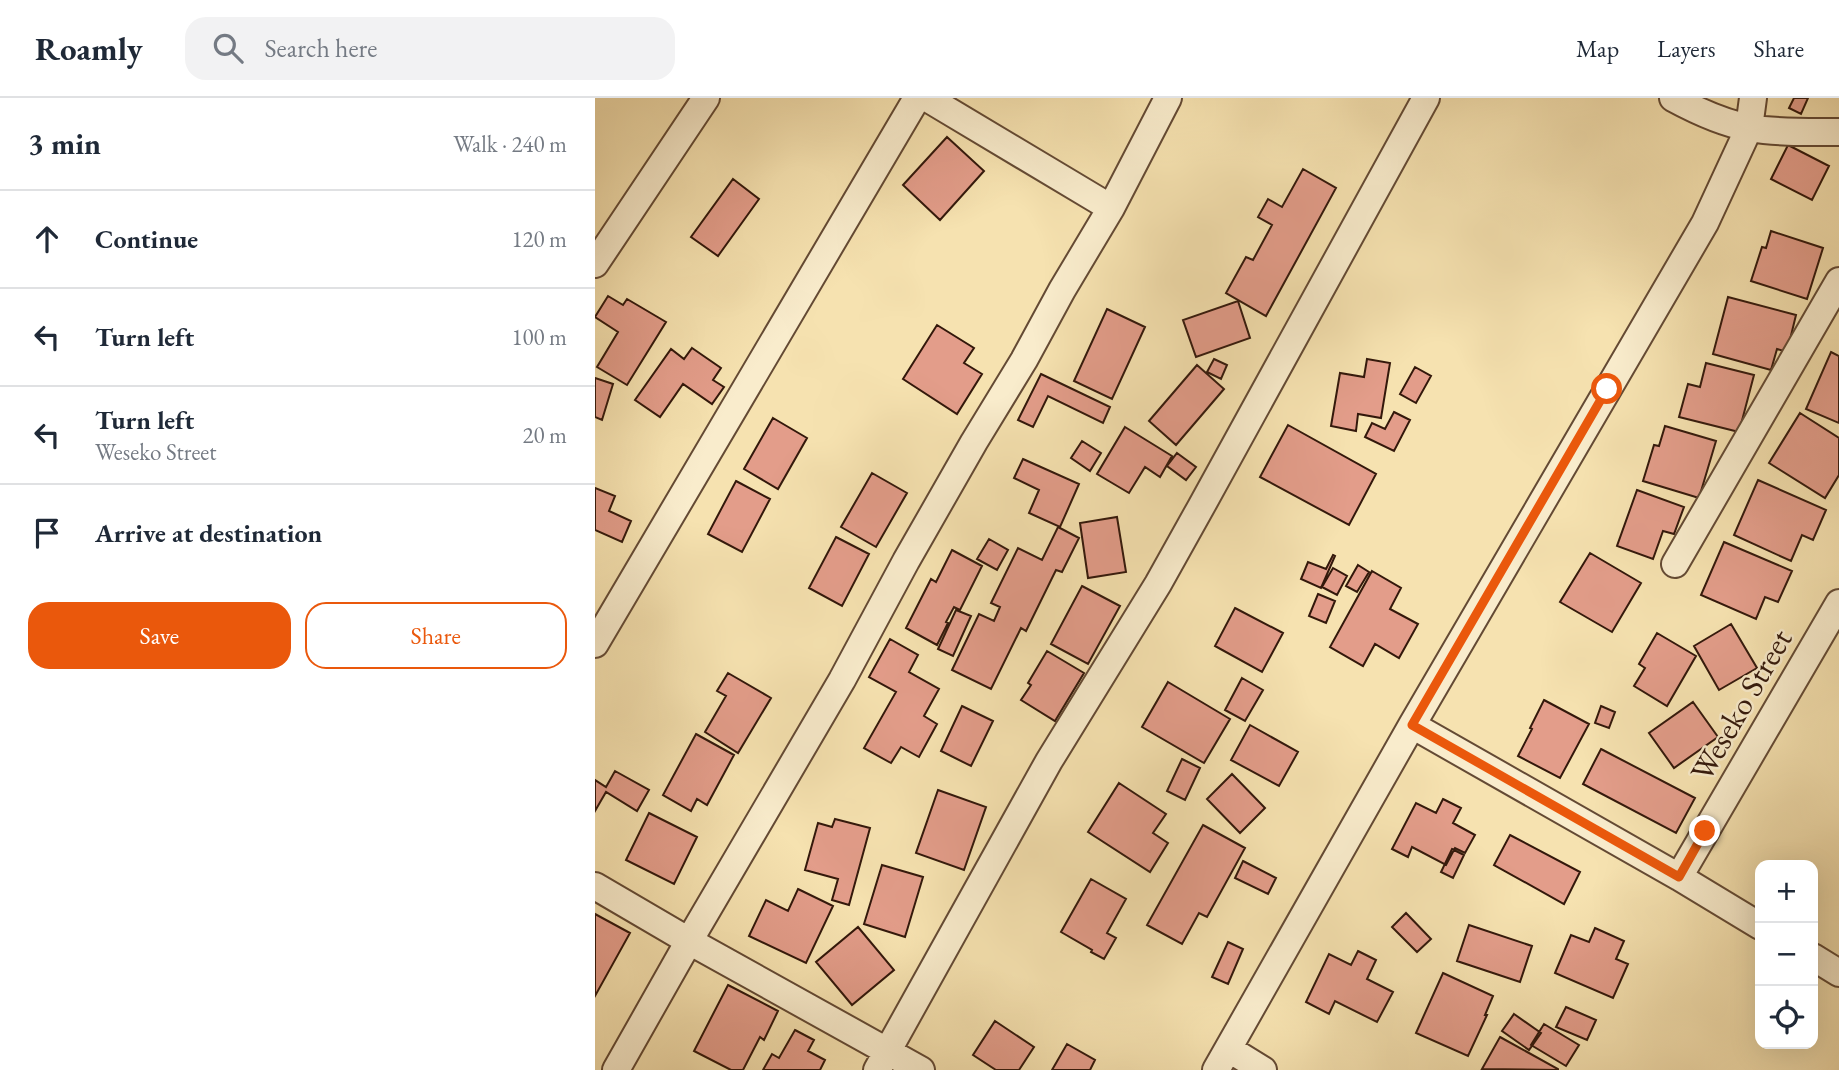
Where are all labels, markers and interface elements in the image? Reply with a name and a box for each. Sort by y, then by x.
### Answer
search box [185,17,675,80]
text: Roamly [35,27,143,70]
icon: search [209,29,247,67]
text: Search here [265,31,377,65]
text: Map [1576,33,1619,64]
text: Layers [1657,33,1716,64]
text: Share [1754,33,1804,64]
text: 3 min [28,124,101,163]
text: Walk · 240 m [453,129,567,159]
icon: ahead [28,220,66,258]
text: Continue [95,222,198,256]
text: 120 m [511,224,567,254]
icon: left [28,318,66,356]
text: Turn left [95,320,194,354]
text: 100 m [511,322,567,352]
route start [1591,373,1622,404]
text: Turn left [95,403,194,437]
icon: left [28,416,66,454]
text: 20 m [522,420,567,450]
text: Weseko Street [95,437,216,467]
icon: arrive [28,514,66,552]
text: Arrive at destination [95,516,322,550]
button: Save [28,602,291,669]
button: Share [305,602,567,669]
street label: Weseko Street [1681,621,1801,789]
route end [1689,815,1720,846]
map controls [1755,860,1818,1049]
button: + [1755,860,1818,923]
button: − [1755,923,1818,986]
button: locate [1755,986,1818,1049]

